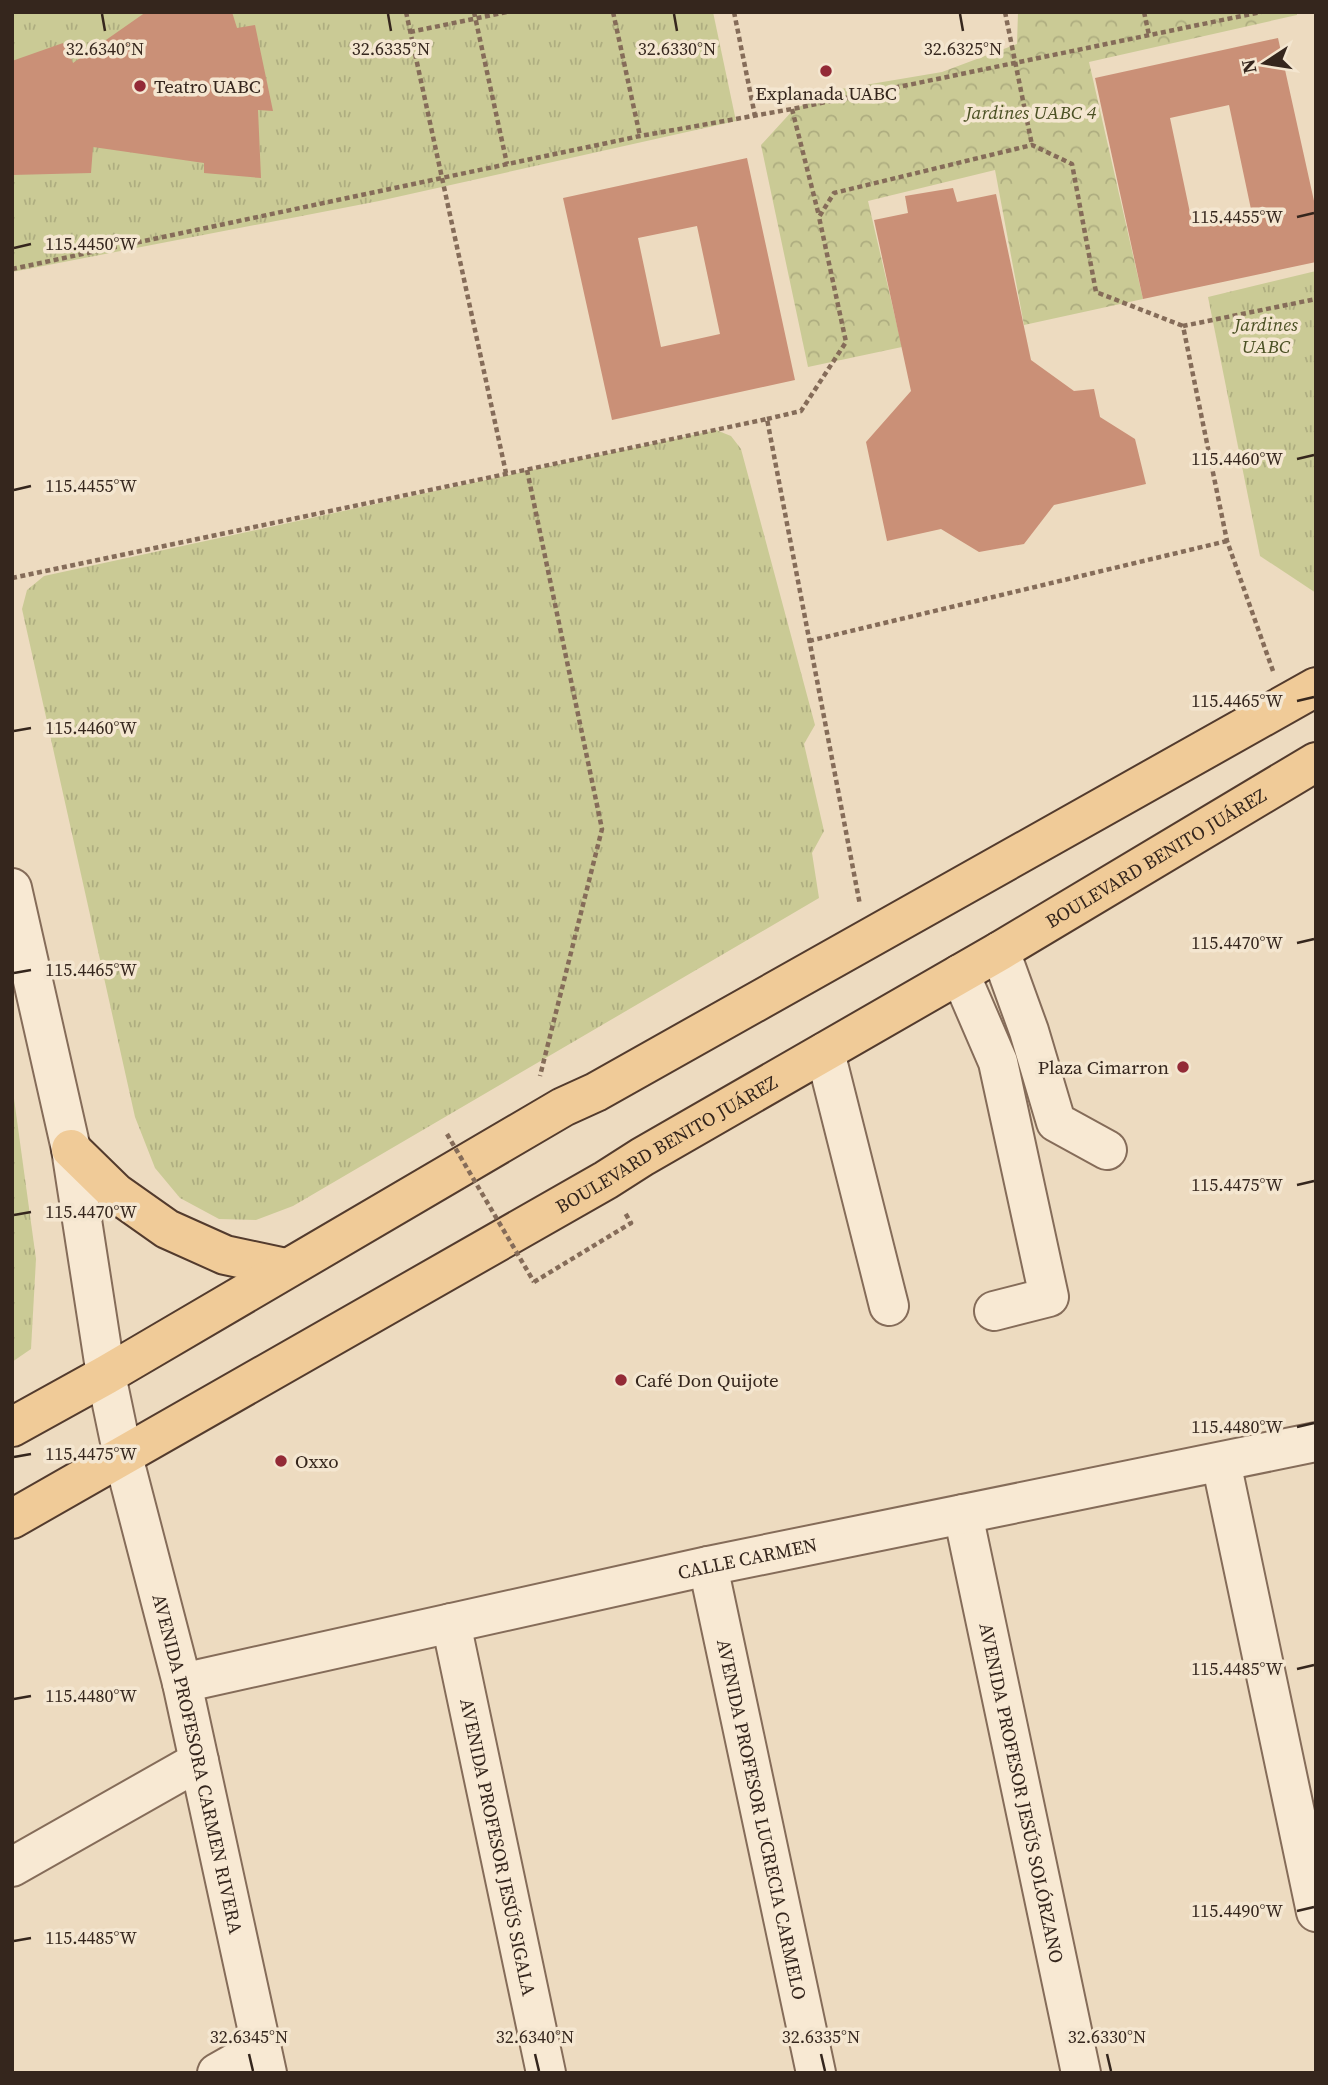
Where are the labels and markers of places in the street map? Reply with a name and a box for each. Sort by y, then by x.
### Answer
marker: Explanada UABC [818,63,834,79]
place label: Teatro UABC [154,73,261,99]
marker: Teatro UABC [132,78,148,94]
place label: Explanada UABC [755,80,897,106]
place label: Plaza Cimarron [1038,1054,1169,1080]
marker: Plaza Cimarron [1175,1059,1191,1075]
place label: Café Don Quijote [635,1367,779,1393]
marker: Café Don Quijote [613,1372,629,1388]
place label: Oxxo [295,1448,339,1474]
marker: Oxxo [273,1453,289,1469]

